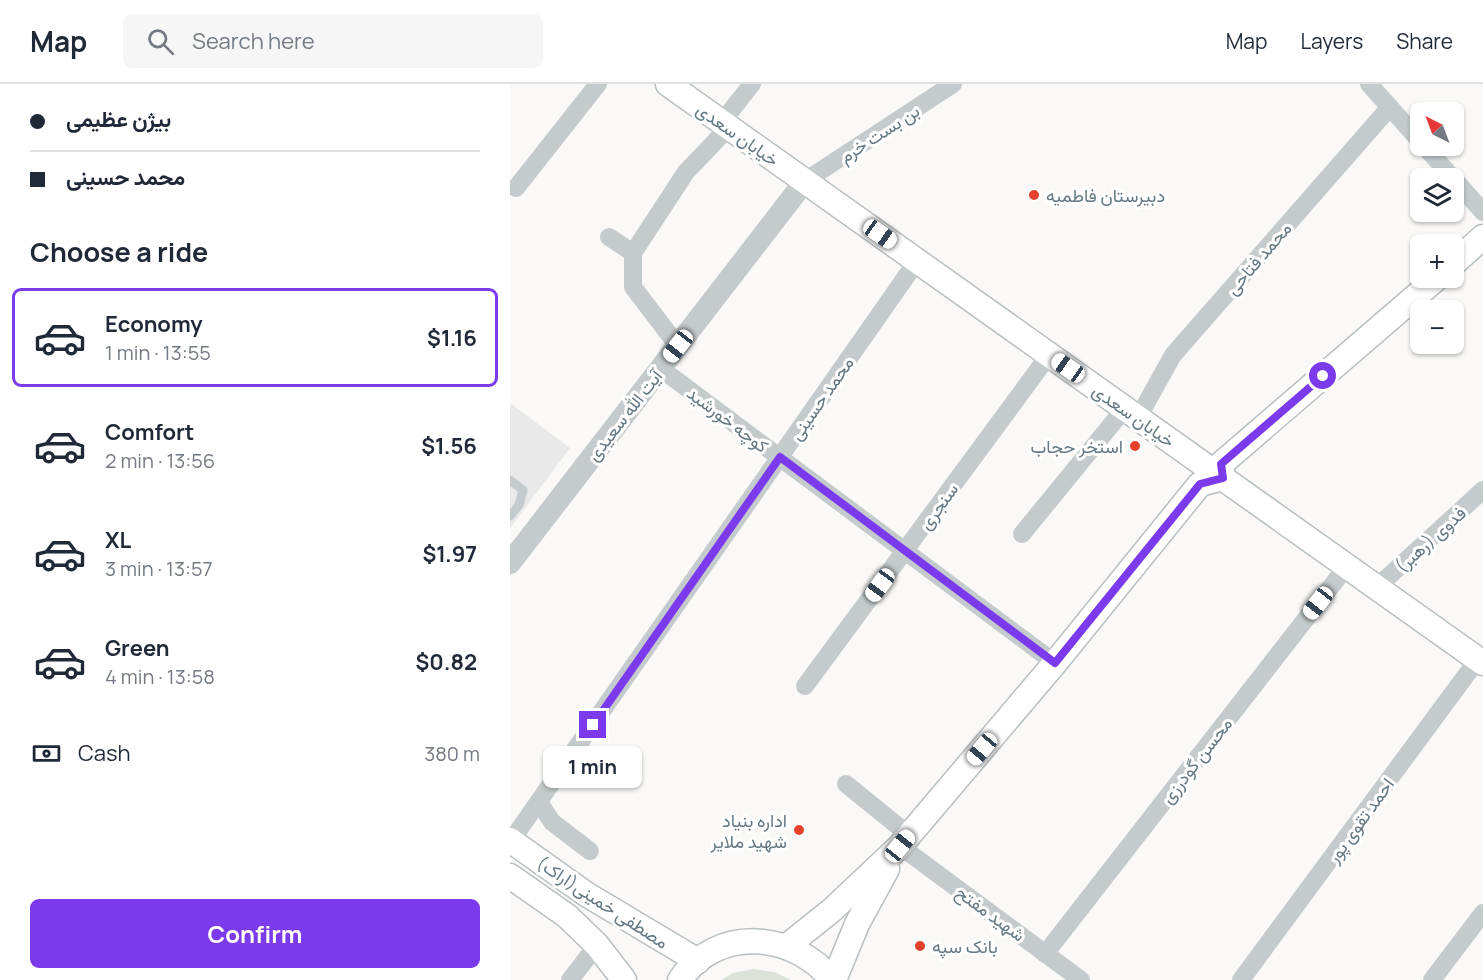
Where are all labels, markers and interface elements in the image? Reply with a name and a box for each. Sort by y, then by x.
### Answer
search box [123,14,543,68]
text: Map [30,22,87,60]
icon: search [144,25,177,58]
text: Search here [192,26,315,56]
text: Map [1226,27,1267,55]
text: Layers [1300,27,1363,55]
text: Share [1396,27,1453,55]
street label: خیابان سعدی [692,97,784,171]
street label: بن بست خرم [834,98,924,169]
north arrow [1410,102,1464,156]
map controls [1410,102,1464,354]
text: بیژن عظیمی [66,104,171,134]
text: محمد حسینی [66,162,185,192]
button: layers [1410,168,1464,222]
place label: دبیرستان فاطمیه [1046,183,1165,207]
marker: دبیرستان فاطمیه [1027,188,1041,202]
car [860,216,900,252]
street label: محمد فتاحی [1220,217,1296,299]
text: Choose a ride [30,233,208,270]
button: + [1410,234,1464,288]
button: − [1410,300,1464,354]
text: Economy [105,309,203,339]
icon: car [33,311,87,365]
text: $1.16 [427,323,477,353]
car [660,326,696,366]
text: 1 min · 13:55 [105,339,211,366]
car [1048,350,1088,386]
street label: محمد حسینی [783,351,859,445]
route start [1309,362,1336,389]
street label: آیت الله سعیدی [581,363,668,466]
street label: خیابان سعدی [1088,378,1180,452]
street label: کوچه خورشید [682,380,774,458]
text: Comfort [105,417,194,447]
icon: car [33,419,87,473]
text: $1.56 [421,431,477,461]
place label: استخر حجاب [1031,434,1123,458]
marker: استخر حجاب [1128,439,1142,453]
text: 2 min · 13:56 [105,447,215,474]
street label: سنجری [913,478,963,534]
street label: فدوی (رهبر) [1389,501,1471,577]
text: XL [105,525,131,555]
icon: car [33,527,87,581]
text: $1.97 [422,539,477,569]
text: 3 min · 13:57 [105,555,213,582]
car [862,565,898,605]
car [1300,583,1336,623]
text: Green [105,633,170,663]
icon: car [33,635,87,689]
text: $0.82 [415,647,477,677]
text: 4 min · 13:58 [105,663,215,690]
route end [579,711,606,738]
street label: محسن گودرزی [1155,712,1237,808]
car [964,729,1000,769]
icon: cash [30,737,63,770]
text: Cash [78,738,131,768]
text: 380 m [424,740,480,767]
callout: 1 min [544,746,642,788]
text: 1 min [568,753,617,780]
street label: احمد تقوی پور [1320,773,1400,869]
place label: اداره بنیاد شهید ملایر [710,808,787,853]
marker: اداره بنیاد شهید ملایر [792,823,806,837]
car [882,826,918,866]
street label: مصطفی خمینی(اراک) [533,850,673,954]
street label: شهید مفتح [951,880,1031,947]
button: Confirm [30,899,480,968]
place label: بانک سپه [932,934,998,959]
marker: بانک سپه [913,939,927,953]

